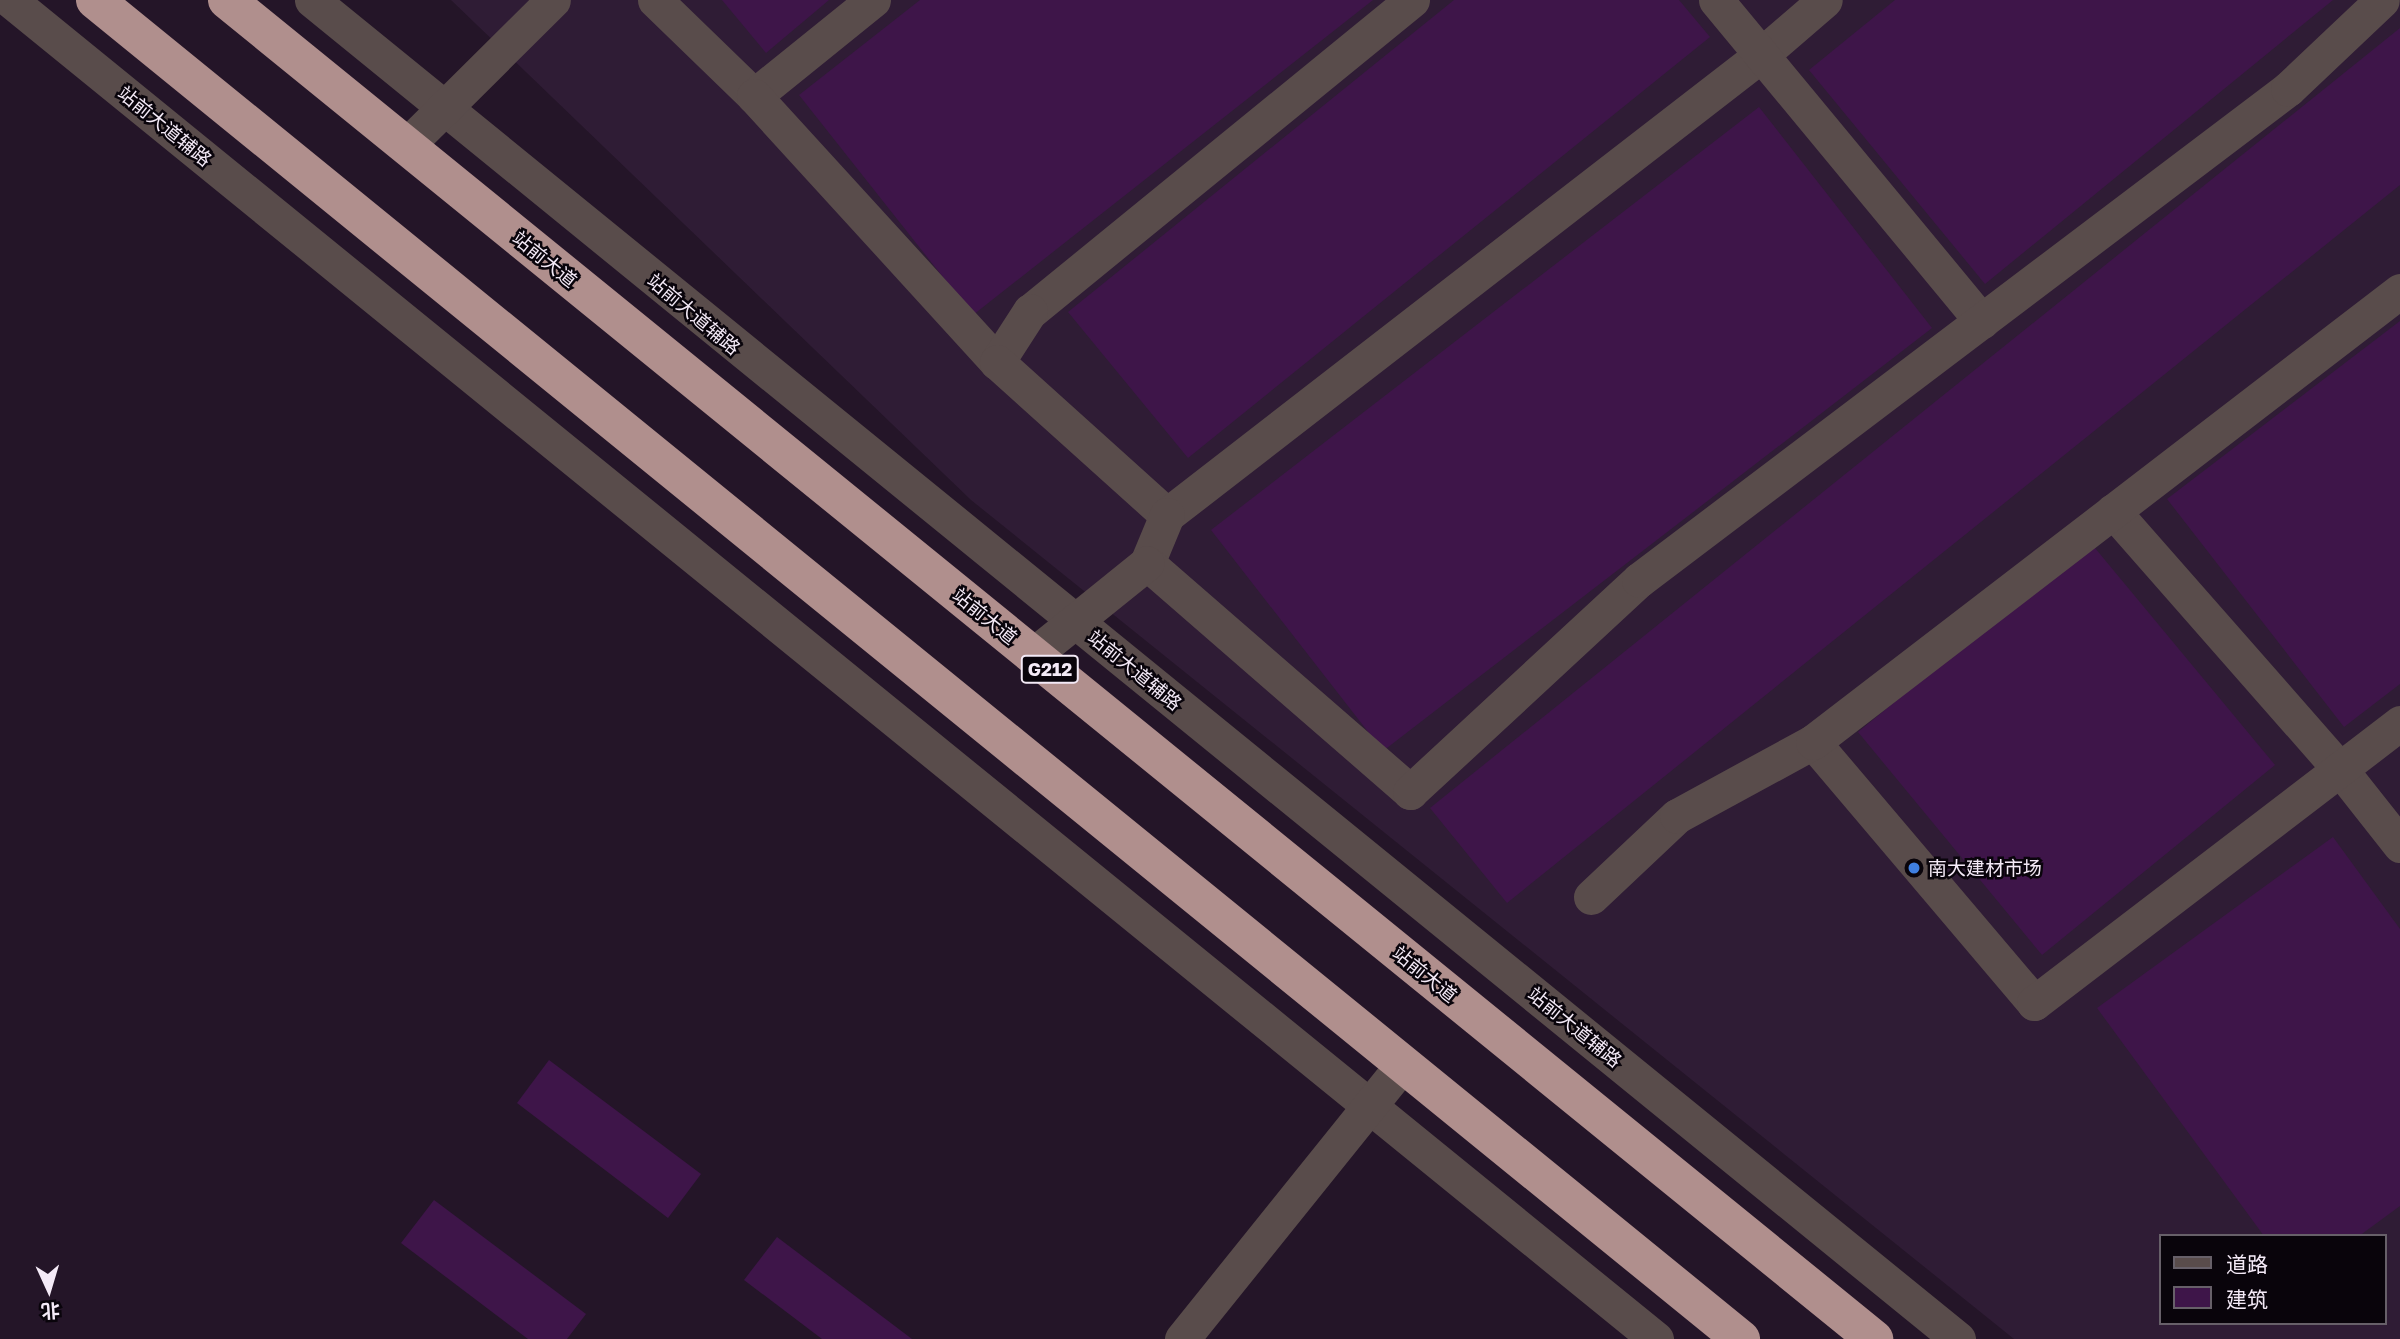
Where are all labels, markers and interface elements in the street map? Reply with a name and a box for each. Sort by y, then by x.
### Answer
street label: 站前大道辅路 [114,81,216,171]
street label: 站前大道 [508,226,582,292]
street label: 站前大道辅路 [643,269,745,359]
street label: 站前大道 [948,583,1022,649]
street label: 站前大道辅路 [1084,625,1186,715]
road number: G212 [1020,654,1080,684]
place label: 南大建材市场 [1928,857,2042,879]
marker: 南大建材市场 [1906,860,1922,876]
street label: 站前大道 [1388,941,1462,1007]
street label: 站前大道辅路 [1524,982,1626,1072]
legend [2158,1234,2386,1325]
text: 道路 [2226,1251,2268,1277]
north arrow [14,1255,84,1325]
text: 建筑 [2226,1286,2268,1312]
text: 北 [40,1299,61,1324]

